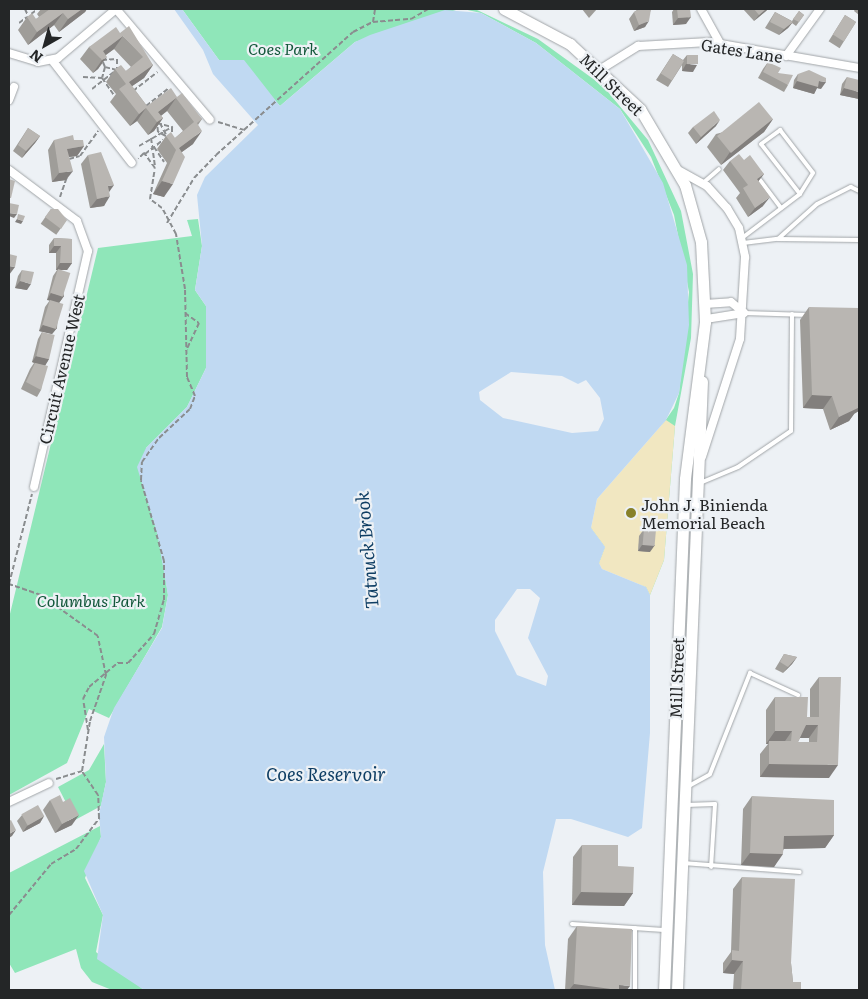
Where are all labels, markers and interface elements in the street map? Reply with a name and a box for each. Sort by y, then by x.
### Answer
north arrow [20,20,70,70]
street label: Gates Lane [700,34,784,66]
park label: Coes Park [248,38,318,58]
text: N [25,45,47,68]
street label: Mill Street [576,49,648,119]
street label: Circuit Avenue West [34,292,88,446]
water label: Tatnuck Brook [351,491,383,609]
place label: John J. Binienda Memorial Beach [641,494,768,532]
marker: John J. Binienda Memorial Beach [625,507,637,519]
park label: Columbus Park [37,590,145,610]
street label: Mill Street [665,637,687,719]
water label: Coes Reservoir [266,763,386,785]

